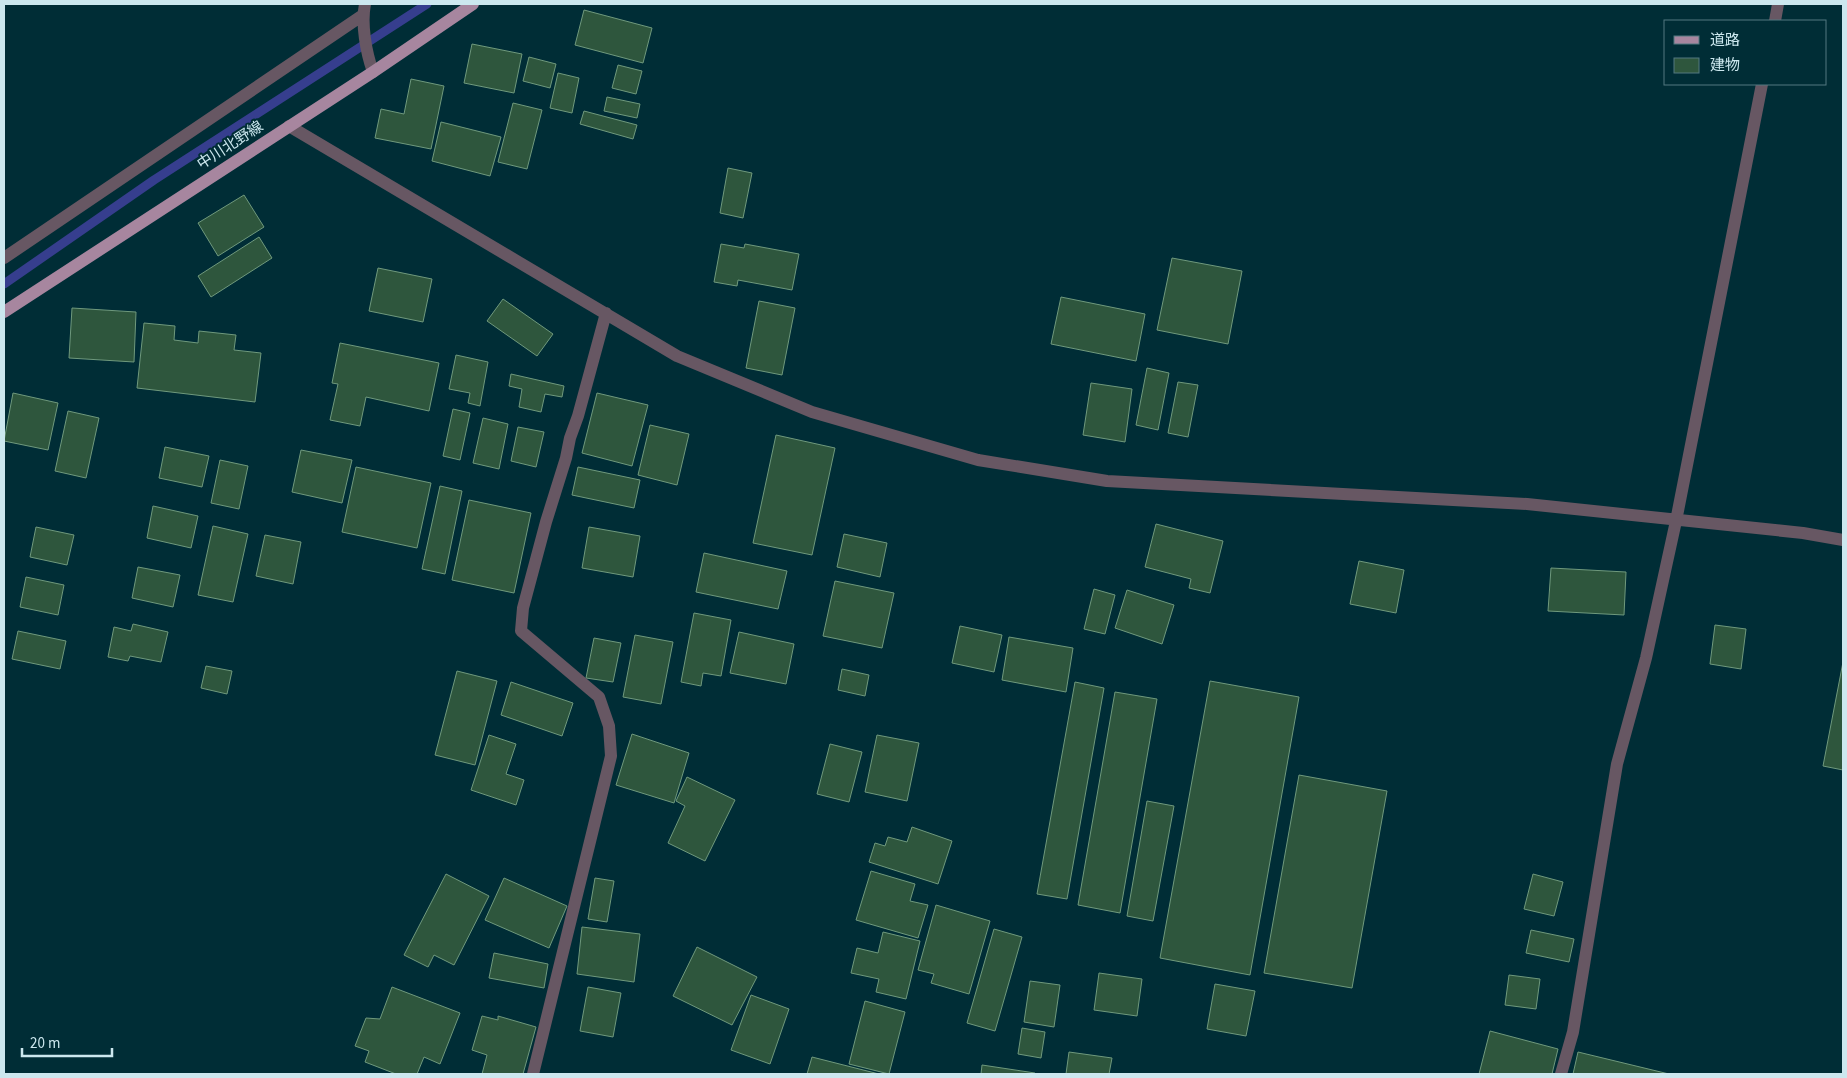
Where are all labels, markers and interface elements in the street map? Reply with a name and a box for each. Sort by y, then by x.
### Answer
legend [1664,20,1827,85]
text: 道路 [1710,30,1740,51]
text: 建物 [1710,55,1740,76]
street label: 中川北野線 [193,116,267,175]
scale bar [22,1026,112,1058]
text: 20 m [30,1033,60,1054]

